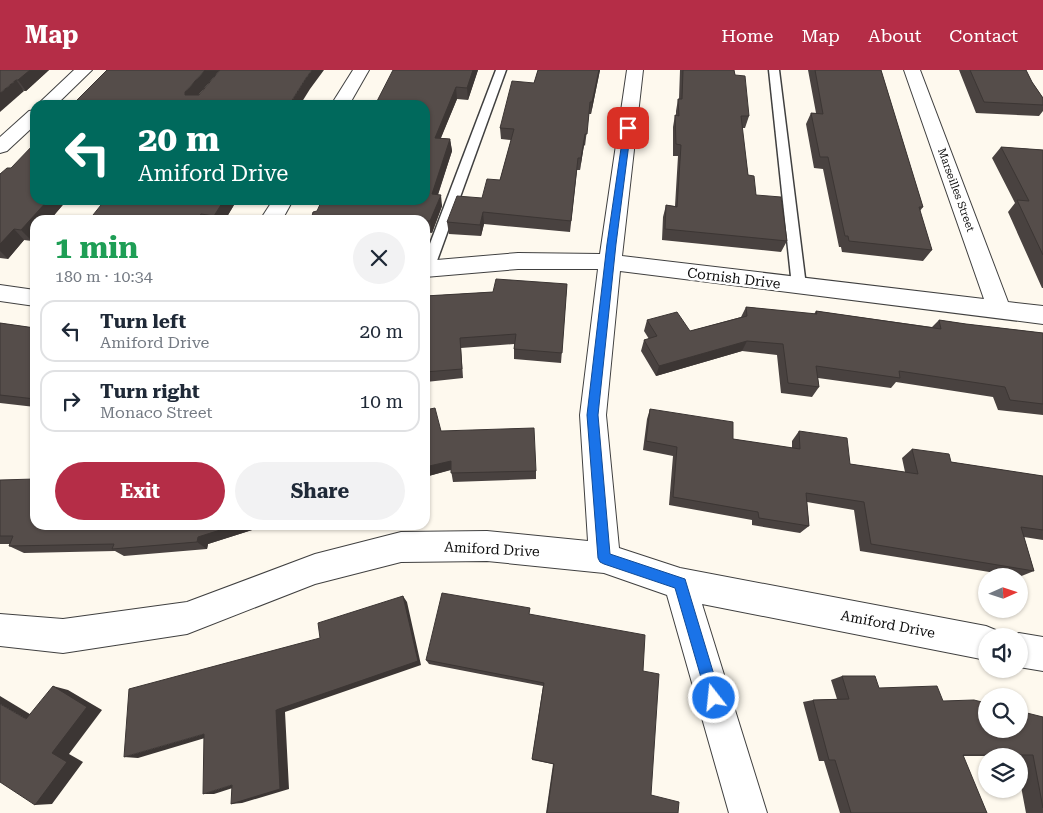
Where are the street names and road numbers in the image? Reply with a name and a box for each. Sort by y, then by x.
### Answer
street label: Marseilles Street [935,146,977,234]
street label: Cornish Drive [686,264,782,292]
street label: Amiford Drive [444,539,541,560]
street label: Amiford Drive [839,607,937,641]

